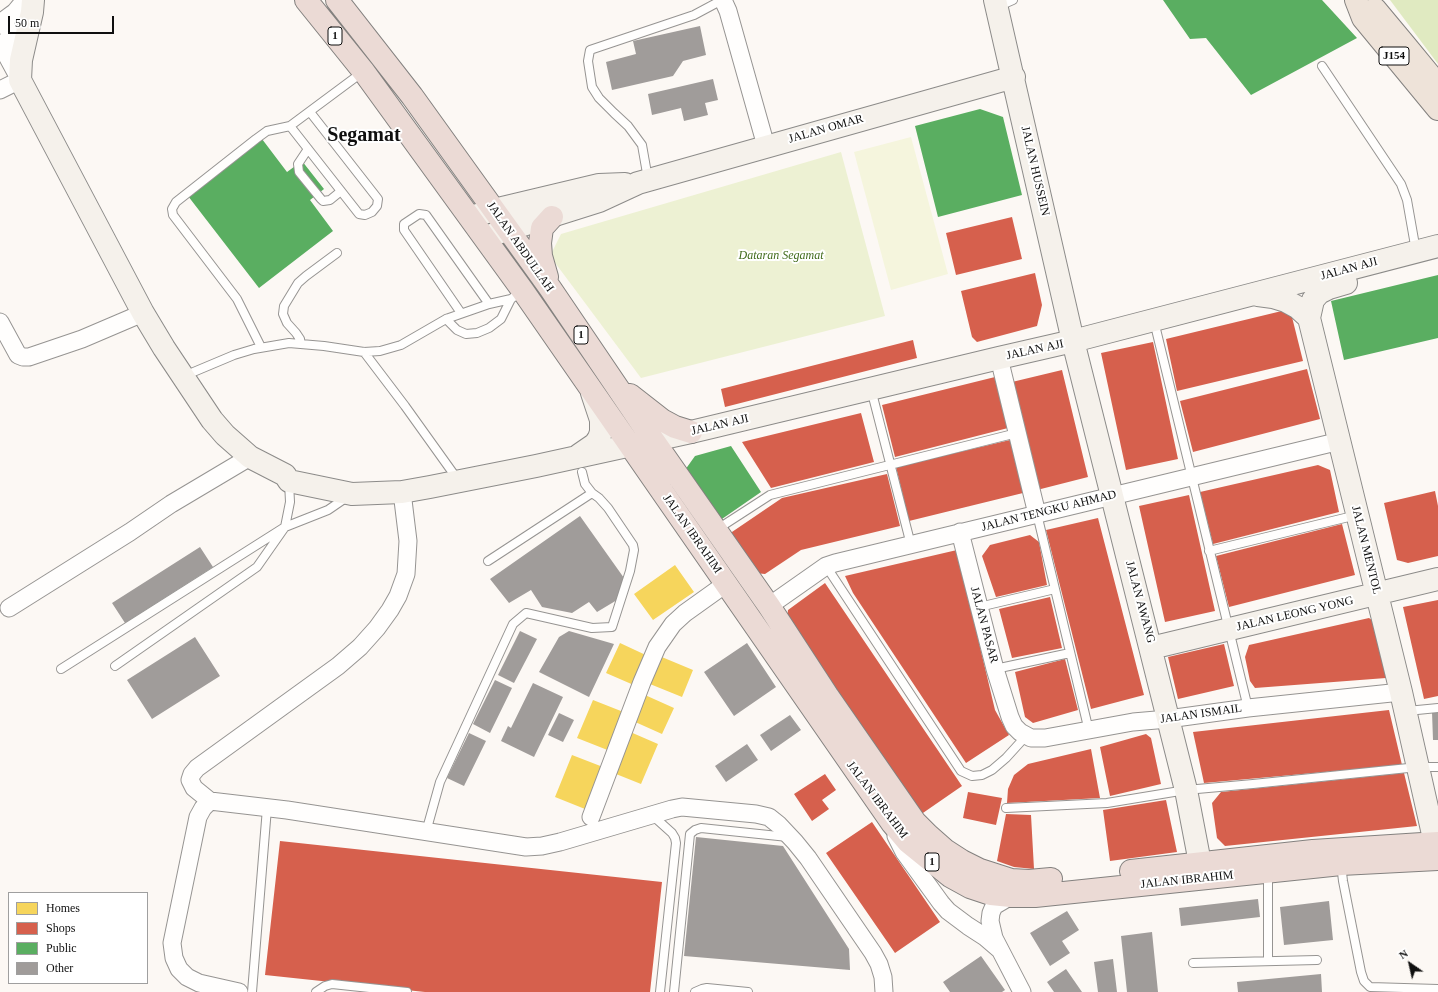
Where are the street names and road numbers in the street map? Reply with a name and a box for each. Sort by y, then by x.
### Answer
road number: 1 [328,27,342,45]
road number: J154 [1379,47,1409,65]
street label: JALAN OMAR [787,111,865,147]
street label: JALAN HUSSEIN [1018,125,1052,217]
street label: JALAN ABDULLAH [483,199,557,295]
street label: JALAN AJI [1319,254,1379,284]
road number: 1 [574,326,588,344]
street label: JALAN AJI [1005,337,1065,363]
street label: JALAN AJI [690,411,750,439]
street label: JALAN TENGKU AHMAD [980,487,1118,535]
street label: JALAN IBRAHIM [659,492,725,576]
street label: JALAN MENTOL [1348,504,1384,596]
street label: JALAN AWANG [1122,559,1158,645]
street label: JALAN PASAR [967,585,1001,665]
street label: JALAN LEONG YONG [1235,594,1355,634]
street label: JALAN ISMAIL [1159,701,1243,727]
street label: JALAN IBRAHIM [843,759,911,841]
road number: 1 [925,853,939,871]
street label: JALAN IBRAHIM [1140,868,1234,892]

